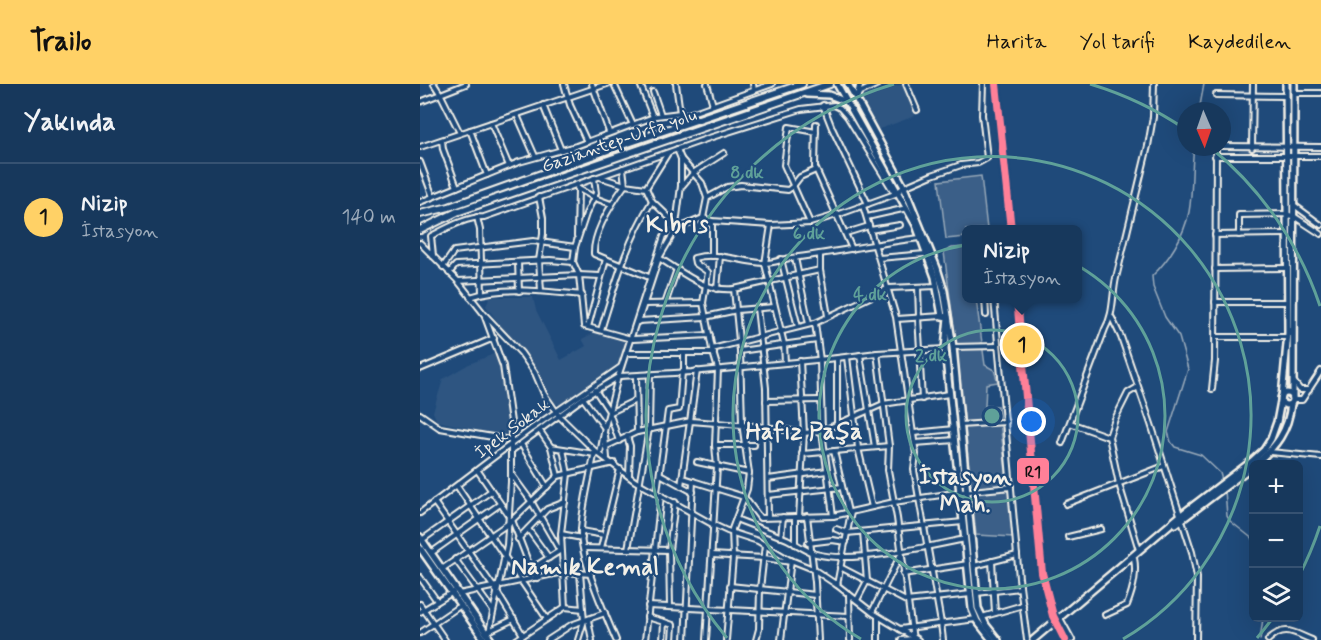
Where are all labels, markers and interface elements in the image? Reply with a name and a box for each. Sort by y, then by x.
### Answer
text: Trailo [30,24,91,61]
text: Harita [986,28,1047,56]
text: Yol tarifi [1080,28,1155,56]
text: Kaydedilen [1188,28,1291,56]
north arrow [1177,102,1231,156]
street label: Gaziantep-Urfa yolu [539,103,700,179]
text: Yakında [24,106,116,140]
text: 8 dk [730,161,765,185]
text: Nizip [81,190,127,218]
text: 1 [39,204,48,231]
text: 140 m [342,204,396,231]
district label: Kıbrıs [646,210,709,241]
text: İstasyon [81,218,158,245]
text: 6 dk [793,222,826,246]
popup [962,225,1082,303]
text: Nizip [983,237,1030,265]
text: İstasyon [983,265,1061,292]
text: 4 dk [853,283,888,307]
pin: 1 [1002,322,1042,368]
text: 2 dk [915,344,948,368]
street label: İpek Sokak [470,393,555,465]
centre of rings [982,406,1002,426]
your location [1017,407,1046,436]
district label: Hafız Paşa [745,417,863,448]
line badge: R1 [1016,457,1050,485]
map controls [1249,460,1303,622]
button: + [1249,460,1303,514]
district label: İstasyon Mah. [919,462,1012,521]
text: R1 [1025,462,1041,483]
button: − [1249,514,1303,568]
district label: Namık Kemal [511,552,659,583]
button: layers [1249,568,1303,622]

